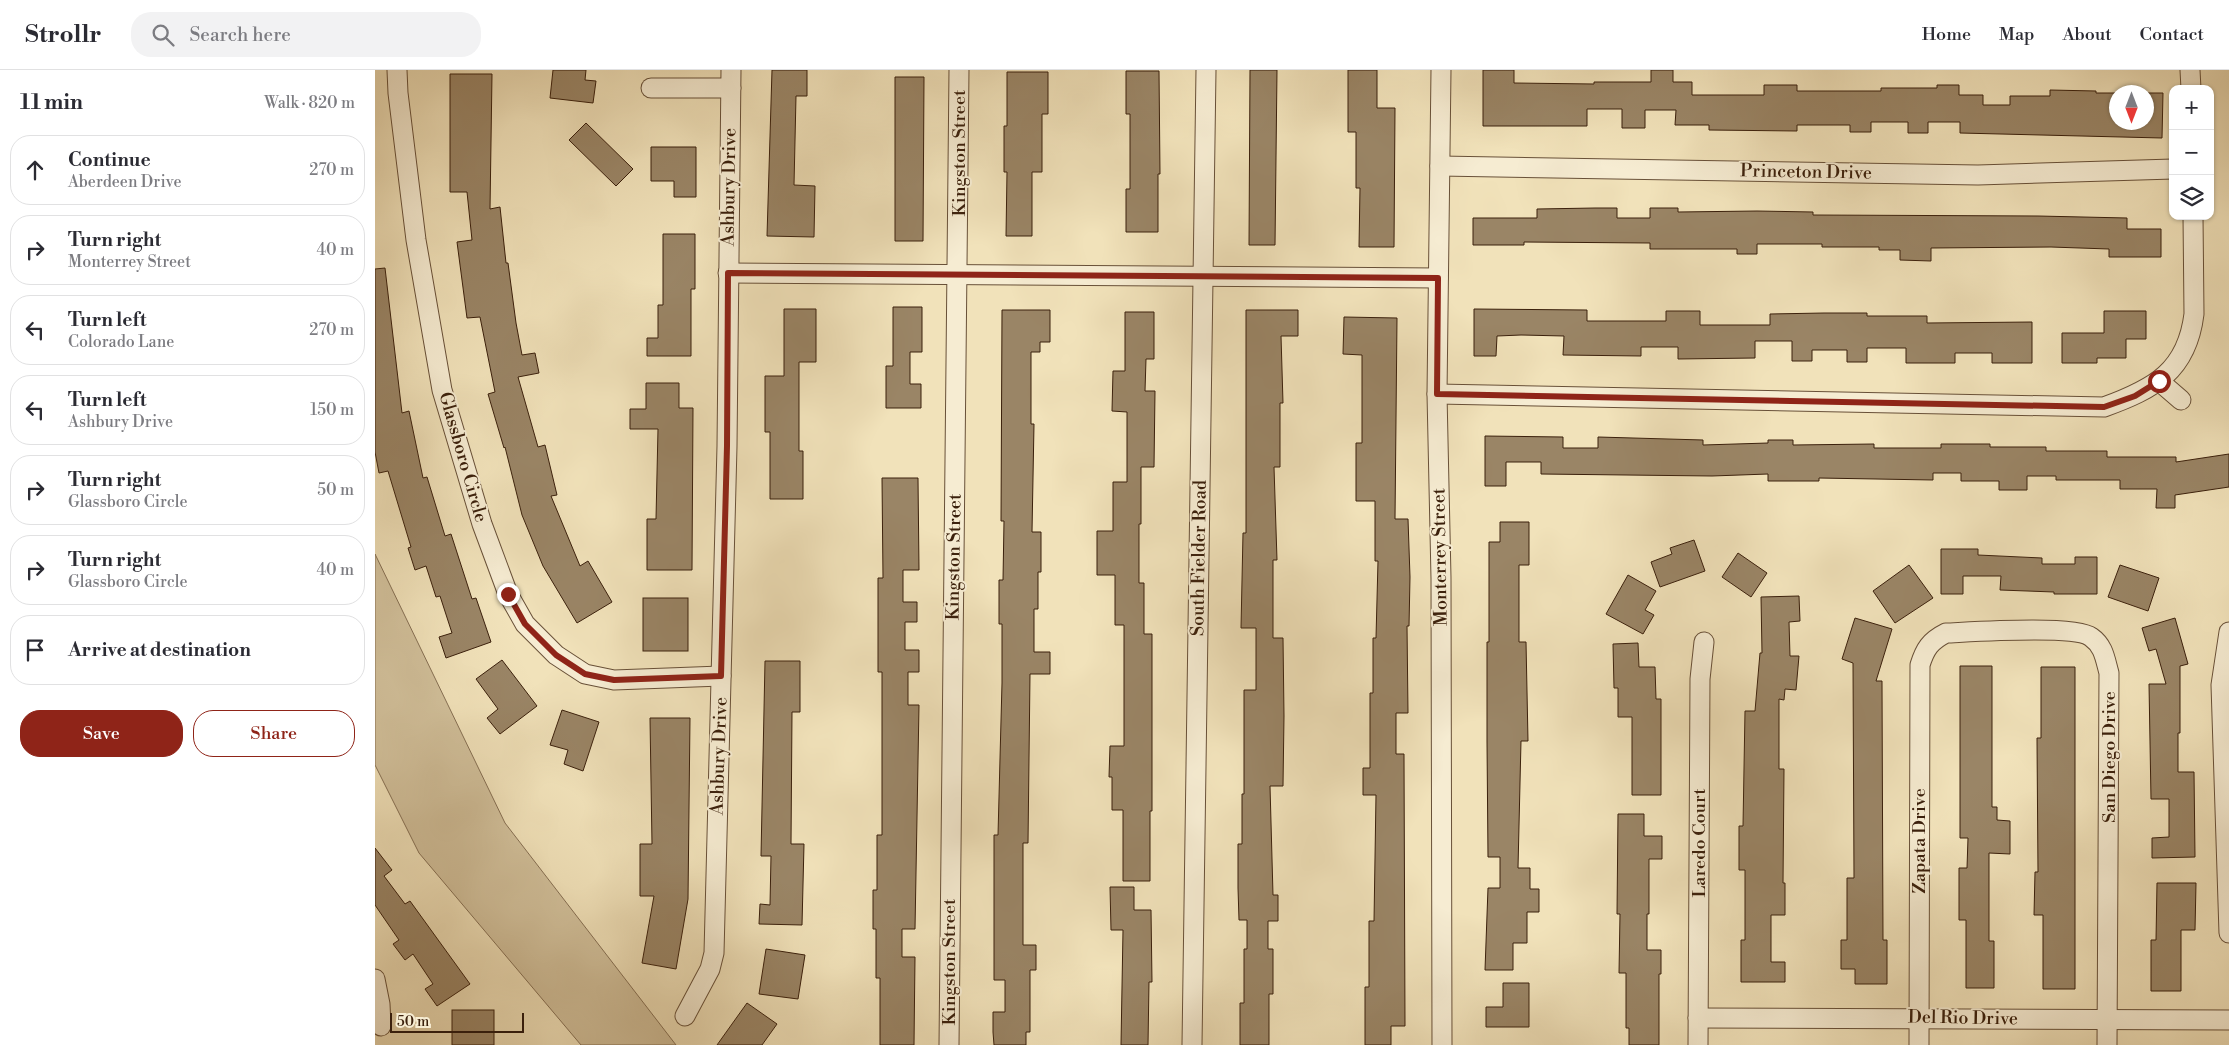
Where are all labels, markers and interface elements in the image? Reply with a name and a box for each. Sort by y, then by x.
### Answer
search box [131,12,481,57]
text: Strollr [25,20,101,50]
icon: search [149,21,177,49]
text: Search here [189,23,291,47]
text: Home [1922,23,1971,46]
text: Map [1999,23,2035,46]
text: About [2063,23,2112,46]
text: Contact [2140,23,2204,46]
north arrow [2109,85,2154,130]
map controls [2169,85,2214,220]
button: + [2169,85,2214,130]
street label: Kingston Street [948,89,971,216]
text: 11 min [20,90,83,116]
text: Walk · 820 m [264,93,355,113]
street label: Ashbury Drive [716,128,742,247]
button: − [2169,130,2214,175]
text: Continue [68,148,151,172]
icon: ahead [21,156,49,184]
street label: Princeton Drive [1740,159,1872,185]
text: 270 m [309,160,354,180]
text: Aberdeen Drive [68,172,182,192]
button: layers [2169,175,2214,220]
text: Turn right [68,228,161,252]
icon: right [21,236,49,264]
text: 40 m [317,240,354,260]
text: Monterrey Street [68,252,191,272]
text: Turn left [68,308,147,332]
icon: left [21,316,49,344]
text: 270 m [309,320,354,340]
text: Colorado Lane [68,332,174,352]
route start [2148,370,2171,393]
text: Turn left [68,388,147,412]
street label: Glassboro Circle [433,389,493,525]
icon: left [21,396,49,424]
text: 150 m [310,400,354,420]
text: Ashbury Drive [68,412,173,432]
text: Turn right [68,468,161,492]
icon: right [21,476,49,504]
street label: South Fielder Road [1186,479,1212,636]
text: 50 m [317,480,354,500]
street label: Monterrey Street [1427,487,1453,626]
text: Glassboro Circle [68,492,188,512]
street label: Kingston Street [941,493,967,621]
text: Turn right [68,548,161,572]
icon: right [21,556,49,584]
text: 40 m [317,560,354,580]
text: Glassboro Circle [68,572,188,592]
route end [497,583,520,606]
icon: arrive [21,636,49,664]
text: Arrive at destination [68,638,251,662]
street label: San Diego Drive [2098,691,2121,823]
street label: Ashbury Drive [705,697,733,816]
button: Save [20,710,183,757]
button: Share [193,710,355,757]
street label: Laredo Court [1688,788,1711,898]
street label: Zapata Drive [1908,788,1931,894]
street label: Kingston Street [938,898,961,1025]
street label: Del Rio Drive [1908,1006,2018,1030]
scale bar [390,1010,524,1033]
text: 50 m [397,1013,429,1031]

